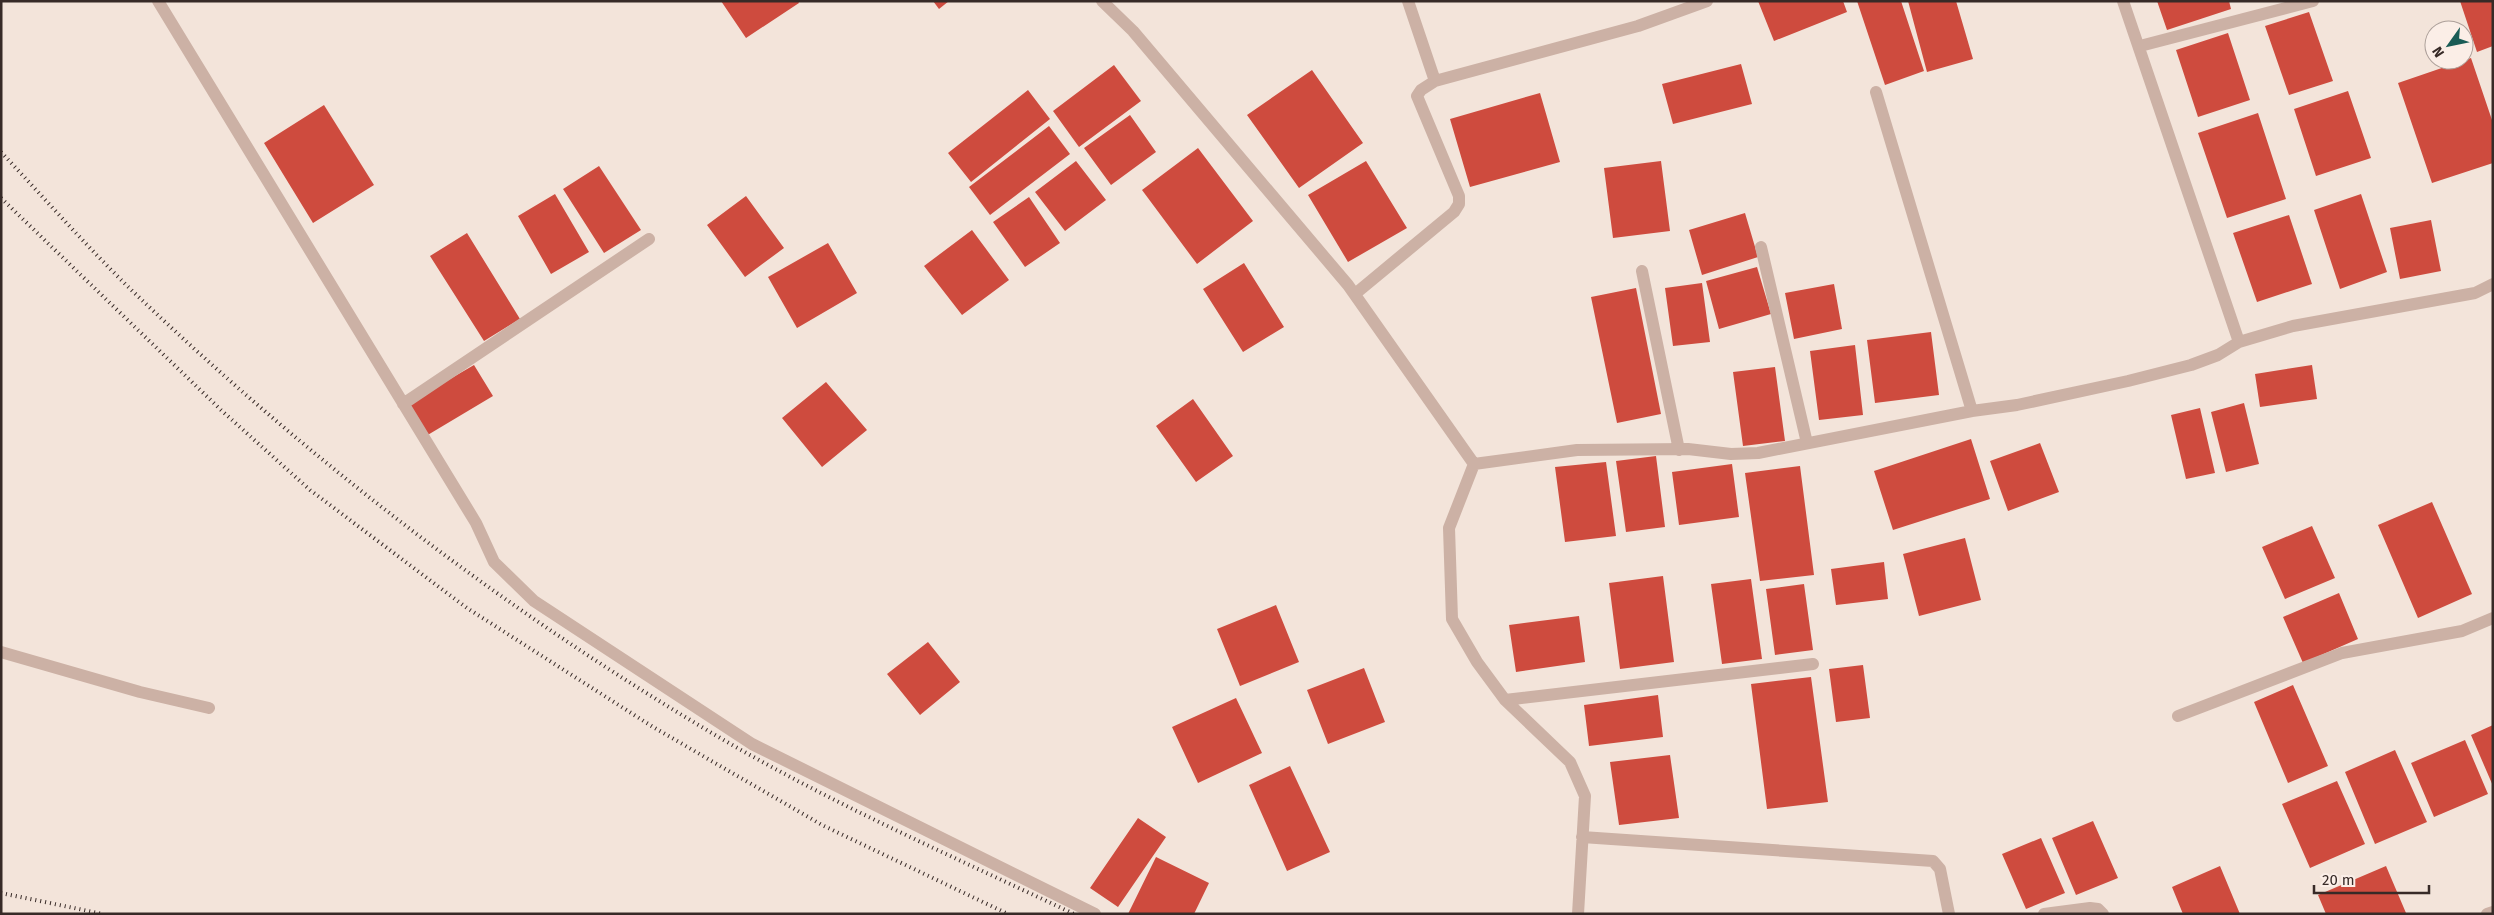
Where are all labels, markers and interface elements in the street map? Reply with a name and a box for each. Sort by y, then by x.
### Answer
north arrow [2424,20,2474,70]
text: N [2429,43,2448,60]
scale bar [2314,862,2429,894]
text: 20 m [2322,871,2355,889]

